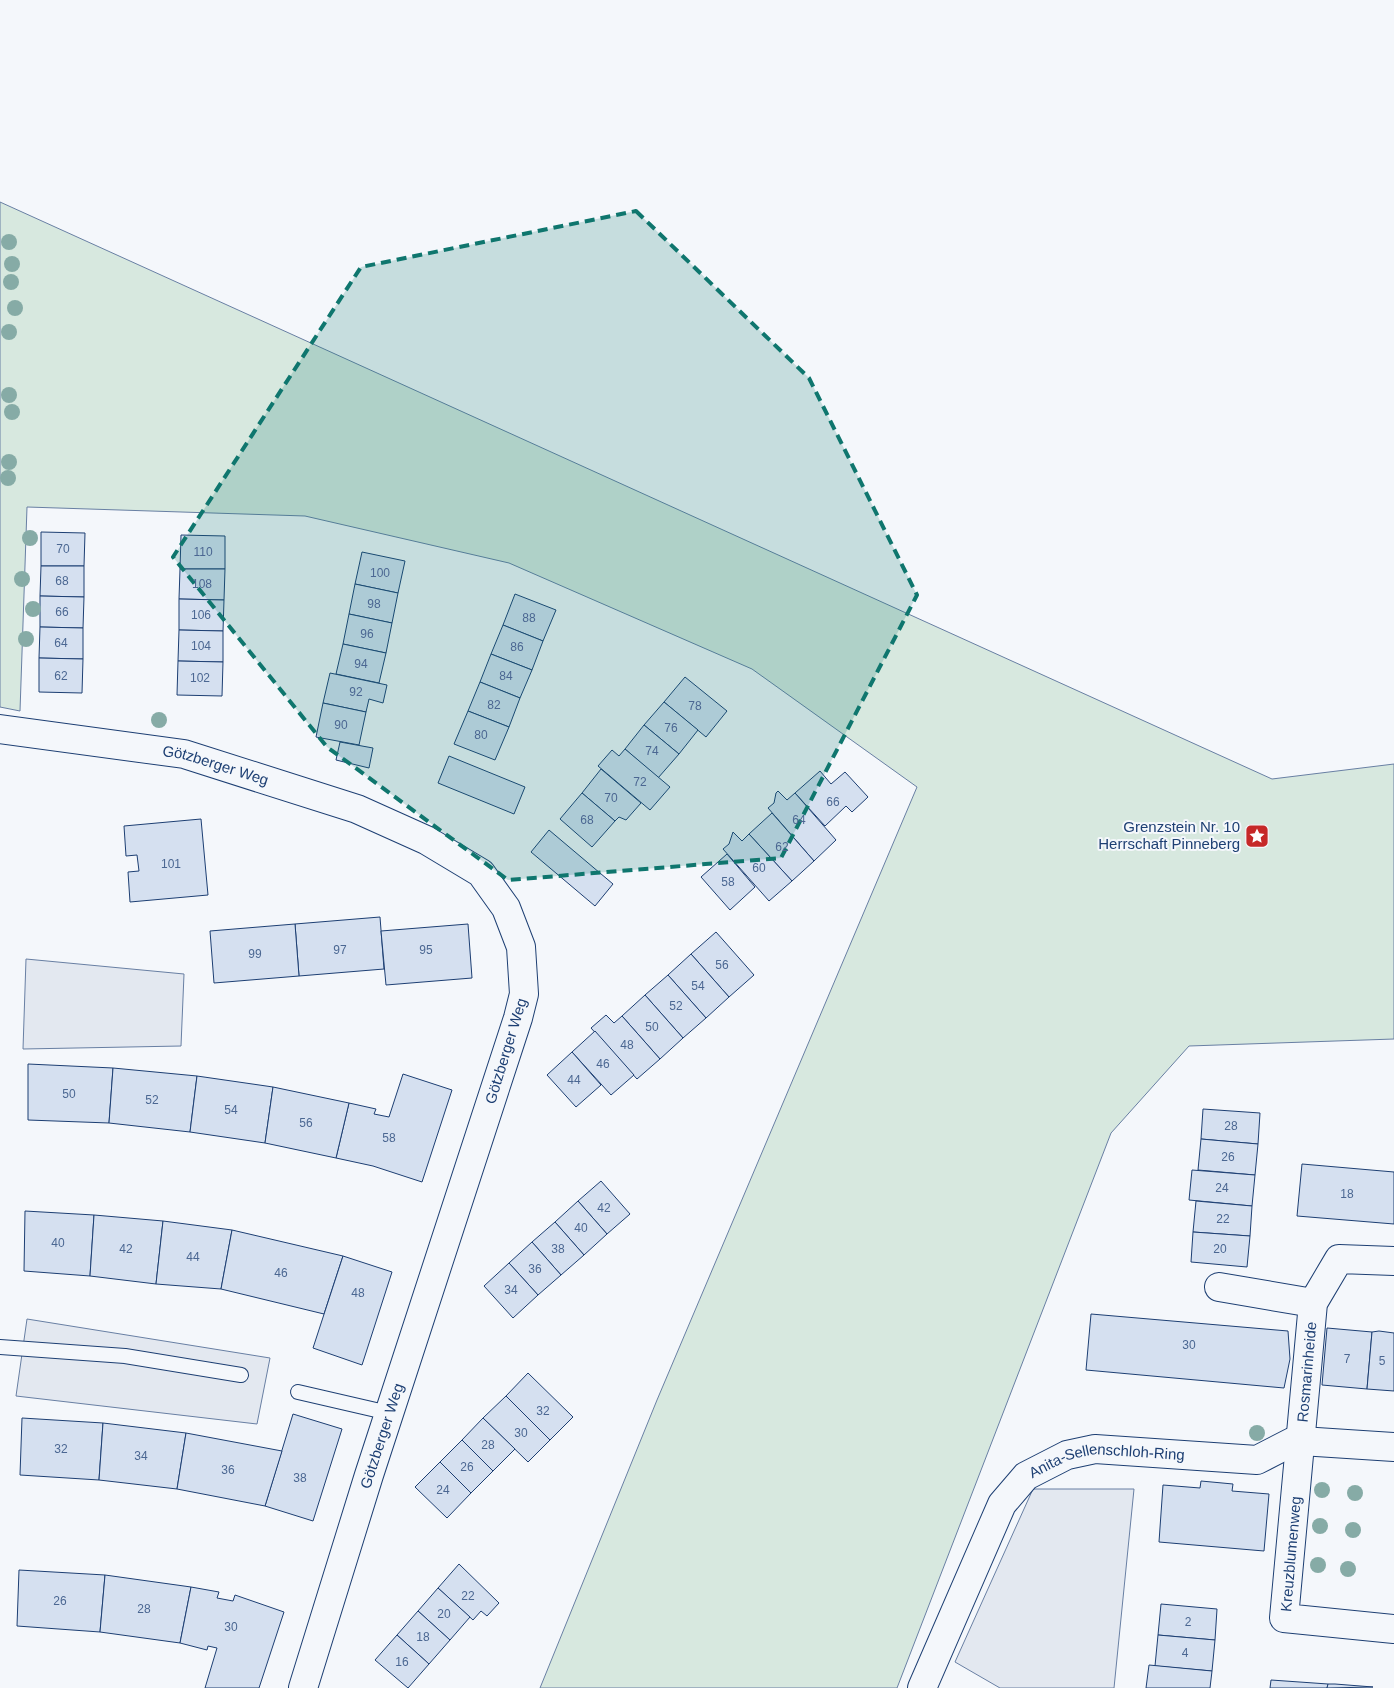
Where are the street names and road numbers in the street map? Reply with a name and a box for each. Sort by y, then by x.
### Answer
street label: Götzberger Weg [162,742,271,788]
street label: Götzberger Weg [481,996,530,1106]
street label: Rosmarinheide [1294,1321,1319,1423]
street label: Götzberger Weg [356,1381,407,1491]
street label: Anita-Sellenschloh-Ring [1026,1440,1185,1481]
street label: Kreuzblumenweg [1277,1495,1304,1612]

